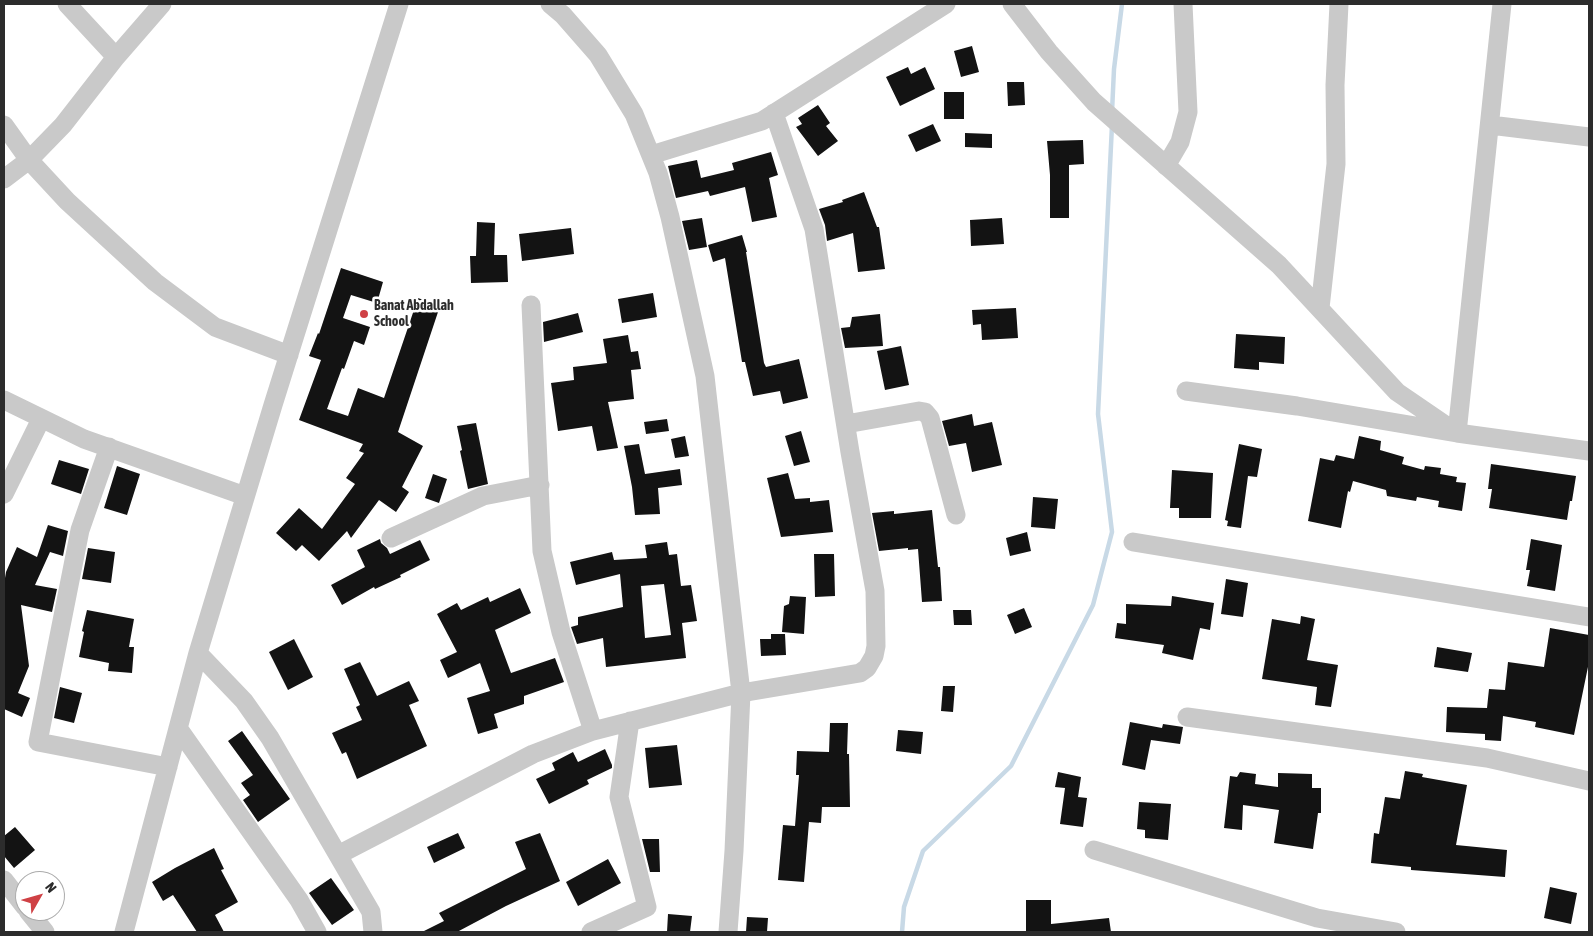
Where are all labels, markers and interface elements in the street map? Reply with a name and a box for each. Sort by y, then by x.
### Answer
place label: Banat Abdallah School [374,298,454,331]
marker: Banat Abdallah School [358,308,370,320]
north arrow [15,871,65,921]
text: N [42,879,60,896]

